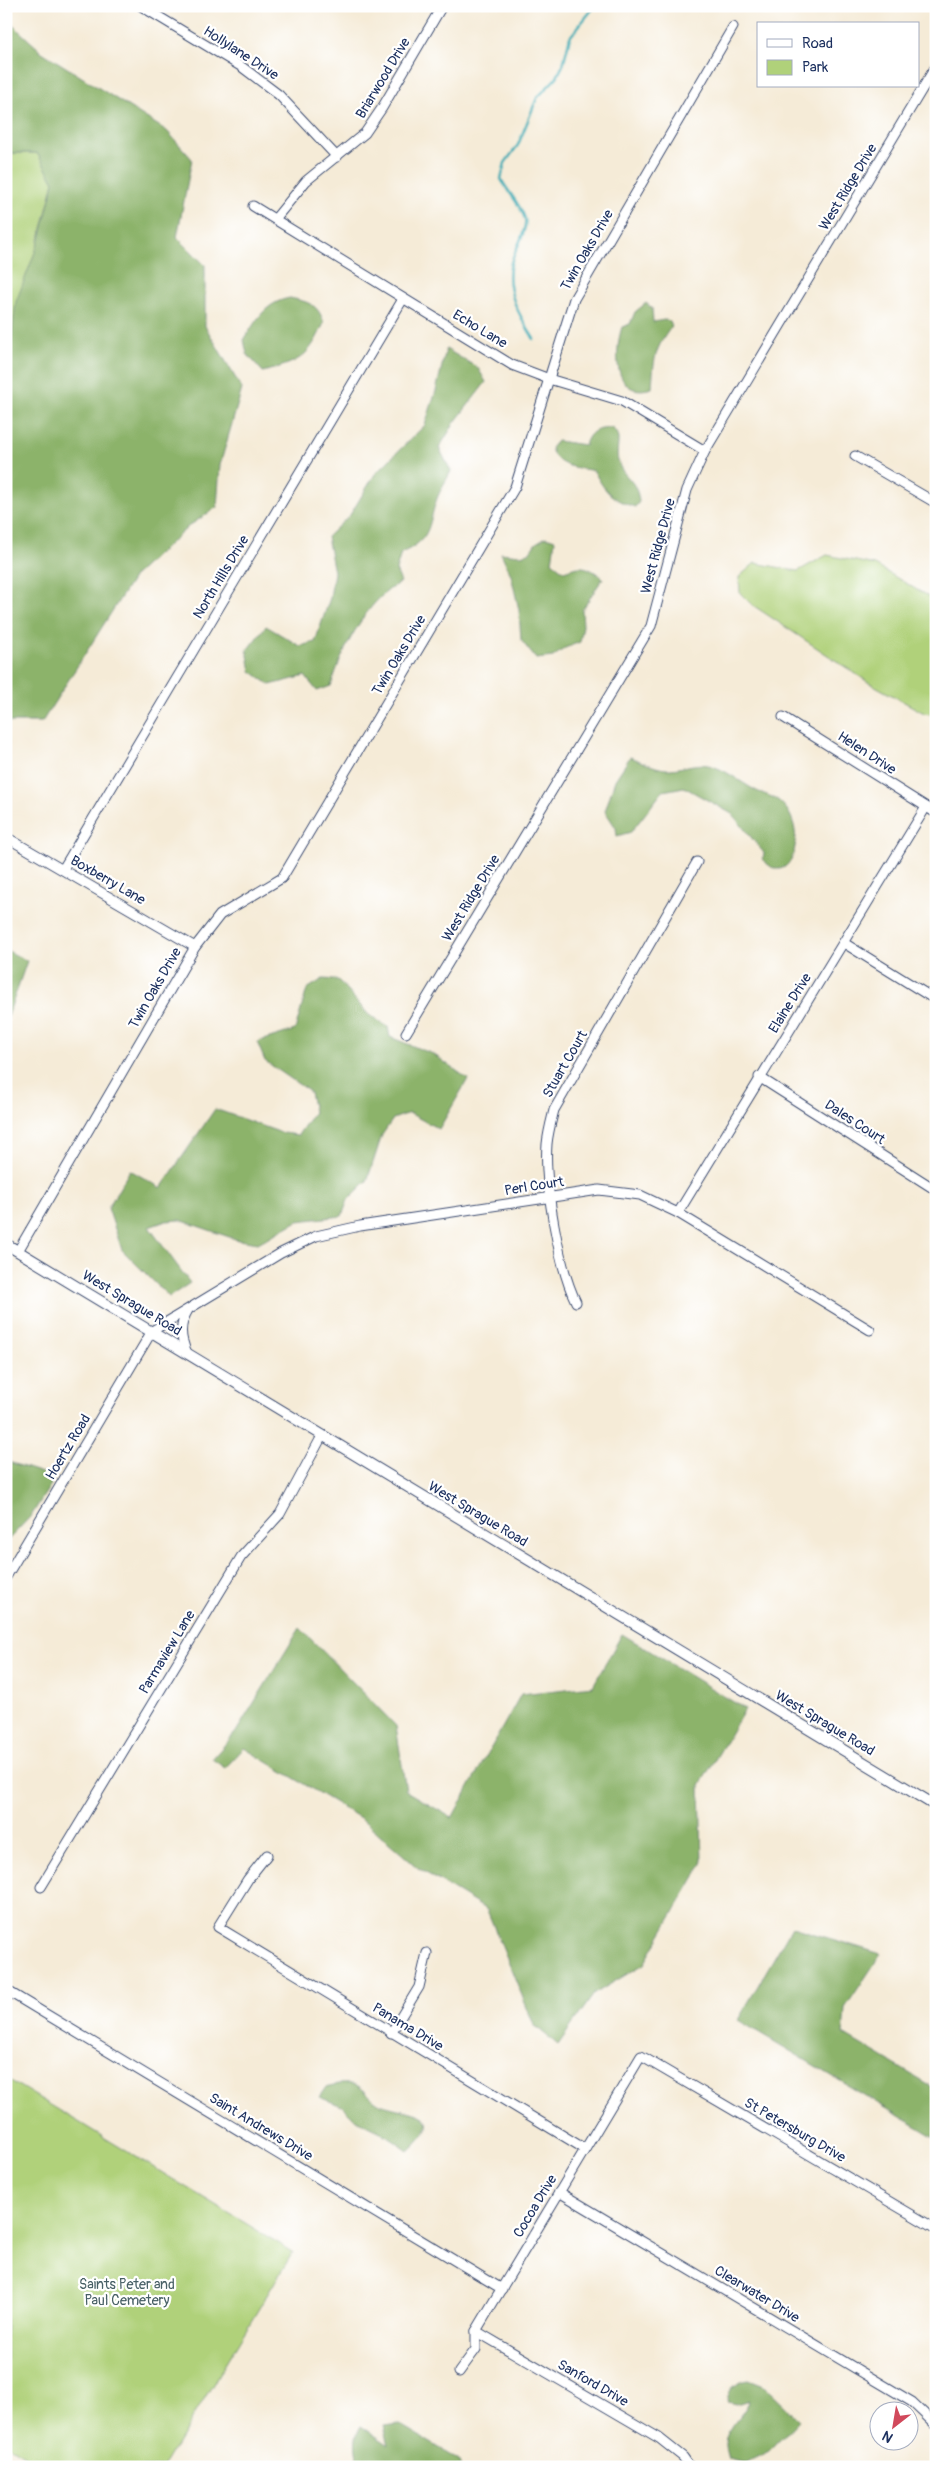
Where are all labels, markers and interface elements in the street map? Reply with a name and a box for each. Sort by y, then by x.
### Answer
street label: Hollylane Drive [200,22,282,84]
legend [757,22,920,88]
street label: Briarwood Drive [352,34,414,121]
text: Road [802,34,833,53]
text: Park [802,58,829,77]
street label: West Ridge Drive [815,141,881,233]
street label: Twin Oaks Drive [557,206,617,293]
street label: Echo Lane [450,306,510,352]
street label: West Ridge Drive [637,496,679,596]
street label: North Hills Drive [189,532,253,622]
street label: Twin Oaks Drive [368,612,430,698]
street label: Helen Drive [835,728,899,778]
street label: Boxberry Lane [67,852,149,908]
street label: West Ridge Drive [438,852,504,944]
street label: Twin Oaks Drive [125,944,185,1031]
street label: Elaine Drive [765,970,815,1036]
street label: Stuart Court [539,1027,591,1101]
street label: Dales Court [822,1096,889,1148]
street label: Perl Court [503,1173,565,1199]
street label: West Sprague Road [79,1267,185,1339]
street label: Hoertz Road [42,1411,94,1483]
street label: West Sprague Road [425,1478,531,1550]
street label: Parmaview Lane [135,1607,199,1697]
street label: West Sprague Road [772,1687,878,1759]
street label: Panama Drive [370,1999,447,2055]
street label: Saint Andrews Drive [206,2089,316,2165]
street label: St Petersburg Drive [741,2094,849,2166]
street label: Cocoa Drive [510,2171,560,2240]
street label: Clearwater Drive [711,2262,803,2326]
park label: Saints Peter and Paul Cemetery [79,2276,175,2309]
street label: Sanford Drive [555,2356,632,2410]
north arrow [870,2400,920,2450]
text: N [879,2427,896,2446]

